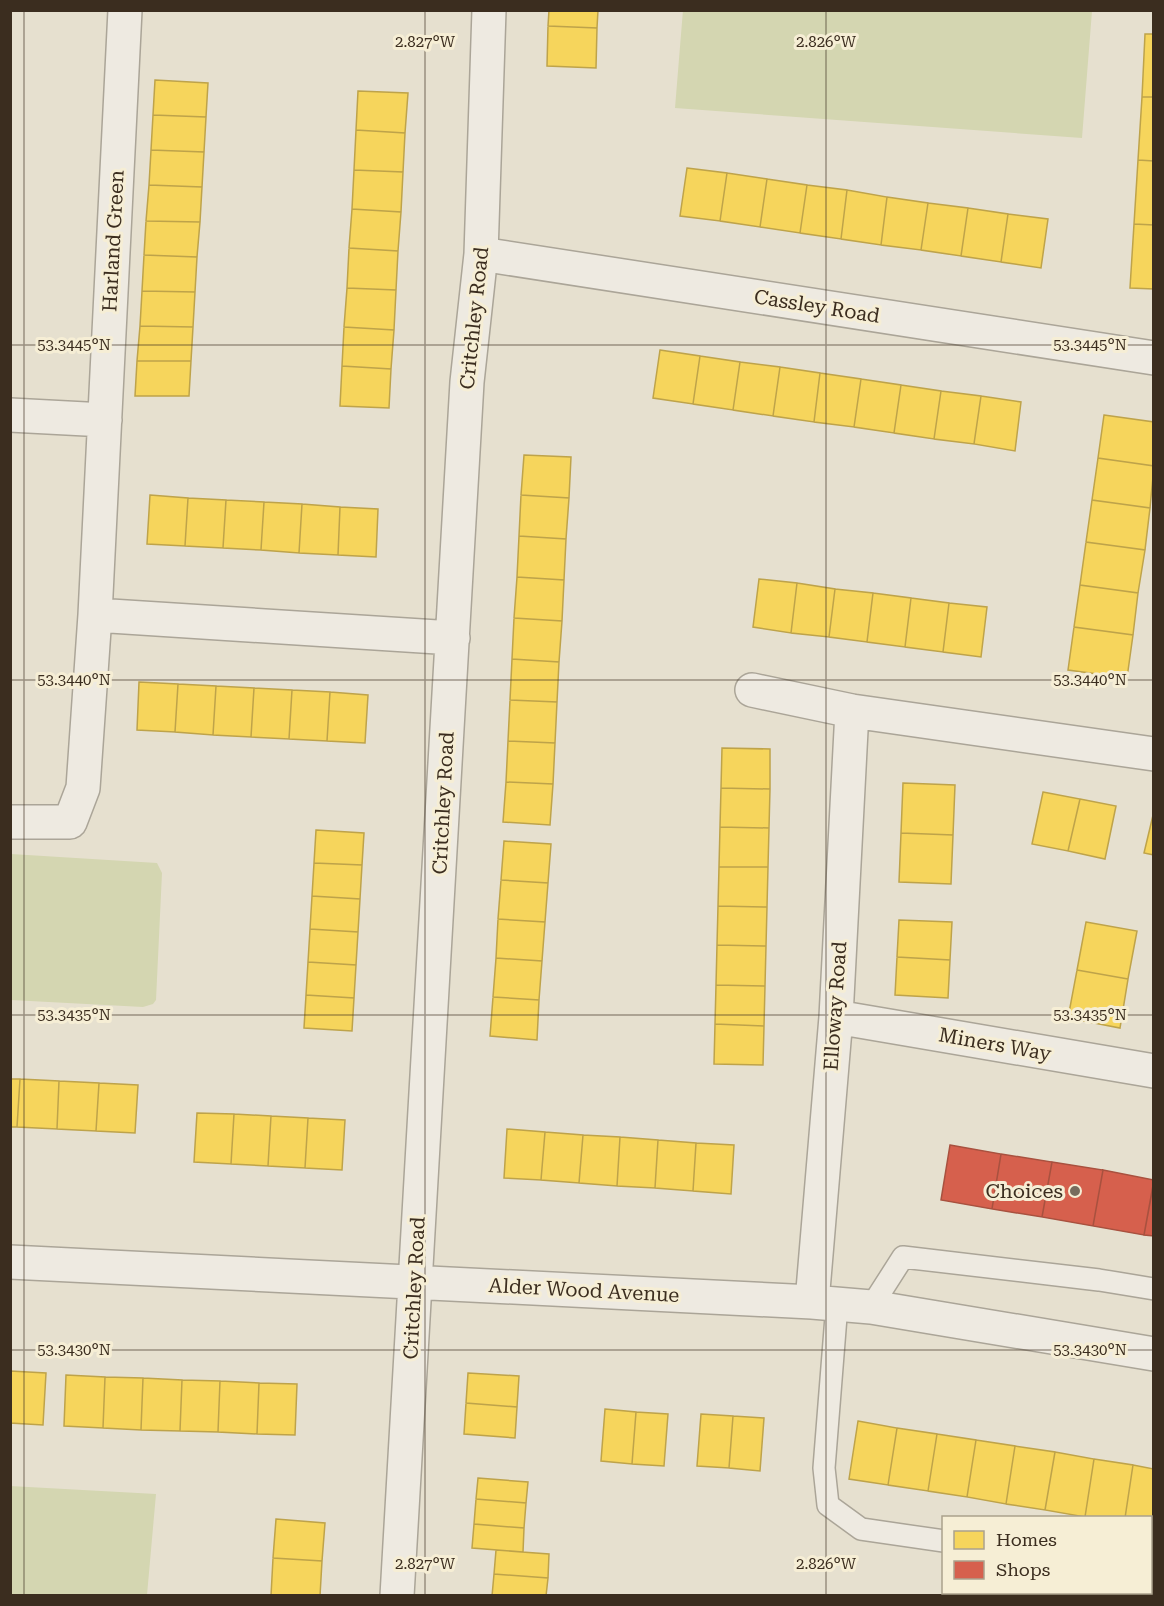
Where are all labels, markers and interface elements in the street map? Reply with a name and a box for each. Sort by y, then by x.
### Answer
text: 2.827°W [395,33,456,51]
text: 2.826°W [796,33,857,51]
street label: Harland Green [97,169,129,313]
street label: Critchley Road [455,245,493,390]
street label: Cassley Road [752,284,882,328]
text: 53.3445°N [37,336,111,354]
text: 53.3445°N [1053,336,1127,354]
text: 53.3440°N [37,671,111,689]
text: 53.3440°N [1053,671,1127,689]
street label: Critchley Road [427,731,459,875]
street label: Elloway Road [819,940,852,1072]
text: 53.3435°N [37,1006,111,1024]
text: 53.3435°N [1053,1006,1127,1024]
street label: Miners Way [937,1022,1053,1066]
place label: Choices [985,1179,1063,1203]
marker: Choices [1068,1184,1082,1198]
street label: Critchley Road [398,1216,430,1360]
street label: Alder Wood Avenue [488,1273,680,1307]
text: 53.3430°N [37,1341,111,1359]
text: 53.3430°N [1053,1341,1127,1359]
legend [942,1516,1152,1594]
text: Homes [996,1529,1057,1550]
text: 2.827°W [395,1555,456,1573]
text: 2.826°W [796,1555,857,1573]
text: Shops [996,1559,1050,1580]

